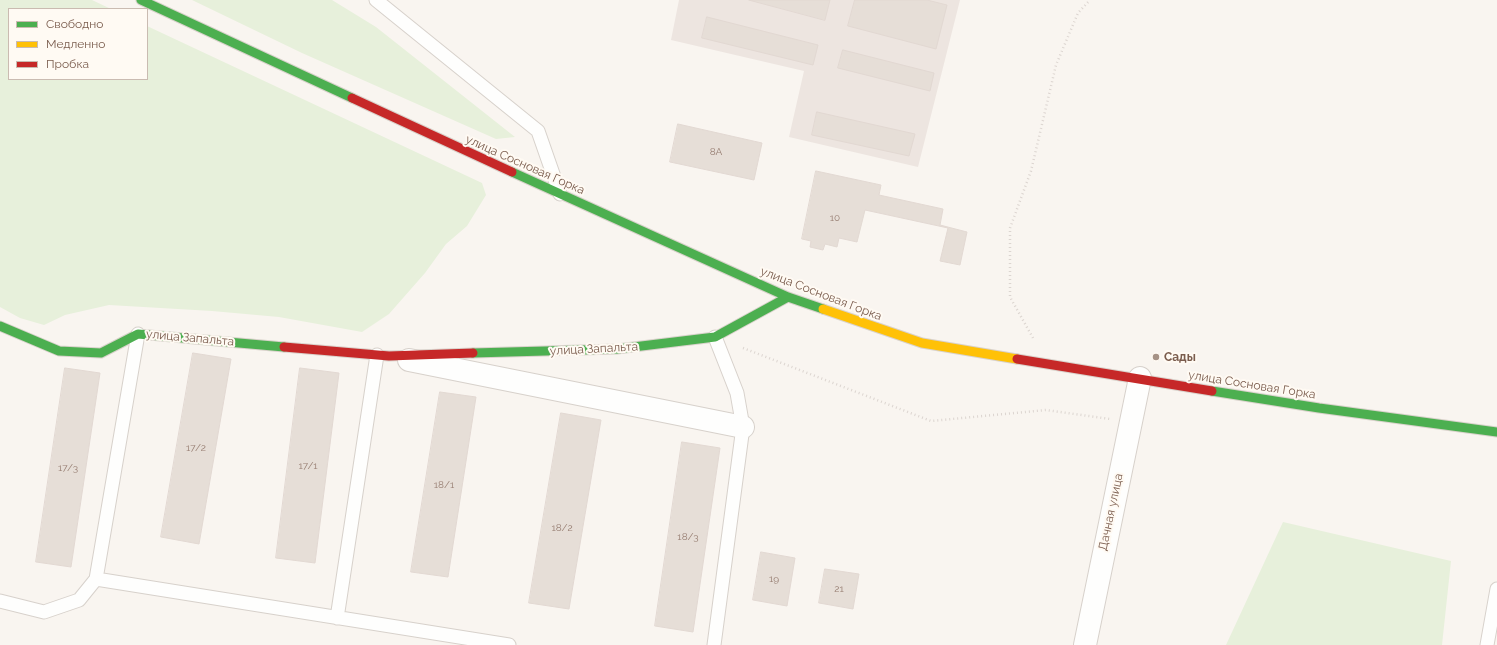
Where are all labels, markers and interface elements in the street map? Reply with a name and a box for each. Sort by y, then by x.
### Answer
legend [8,8,148,80]
text: Свободно [46,17,103,31]
text: Медленно [46,37,105,51]
text: Пробка [46,57,89,71]
street label: улица Сосновая Горка [463,132,587,198]
house number: 8А [710,146,722,158]
house number: 10 [830,212,840,224]
street label: улица Сосновая Горка [758,264,884,324]
street label: улица Запальта [145,327,235,349]
street label: улица Запальта [550,339,638,359]
place label: Сады [1164,350,1196,364]
marker: Сады [1151,352,1161,362]
street label: улица Сосновая Горка [1187,368,1317,402]
house number: 17/2 [186,442,206,454]
house number: 17/1 [298,460,318,472]
house number: 17/3 [58,462,78,474]
street label: Дачная улица [1096,472,1126,552]
house number: 18/1 [434,479,454,491]
house number: 18/2 [551,522,573,534]
house number: 18/3 [677,531,699,543]
house number: 19 [769,573,779,585]
house number: 21 [834,583,844,595]

